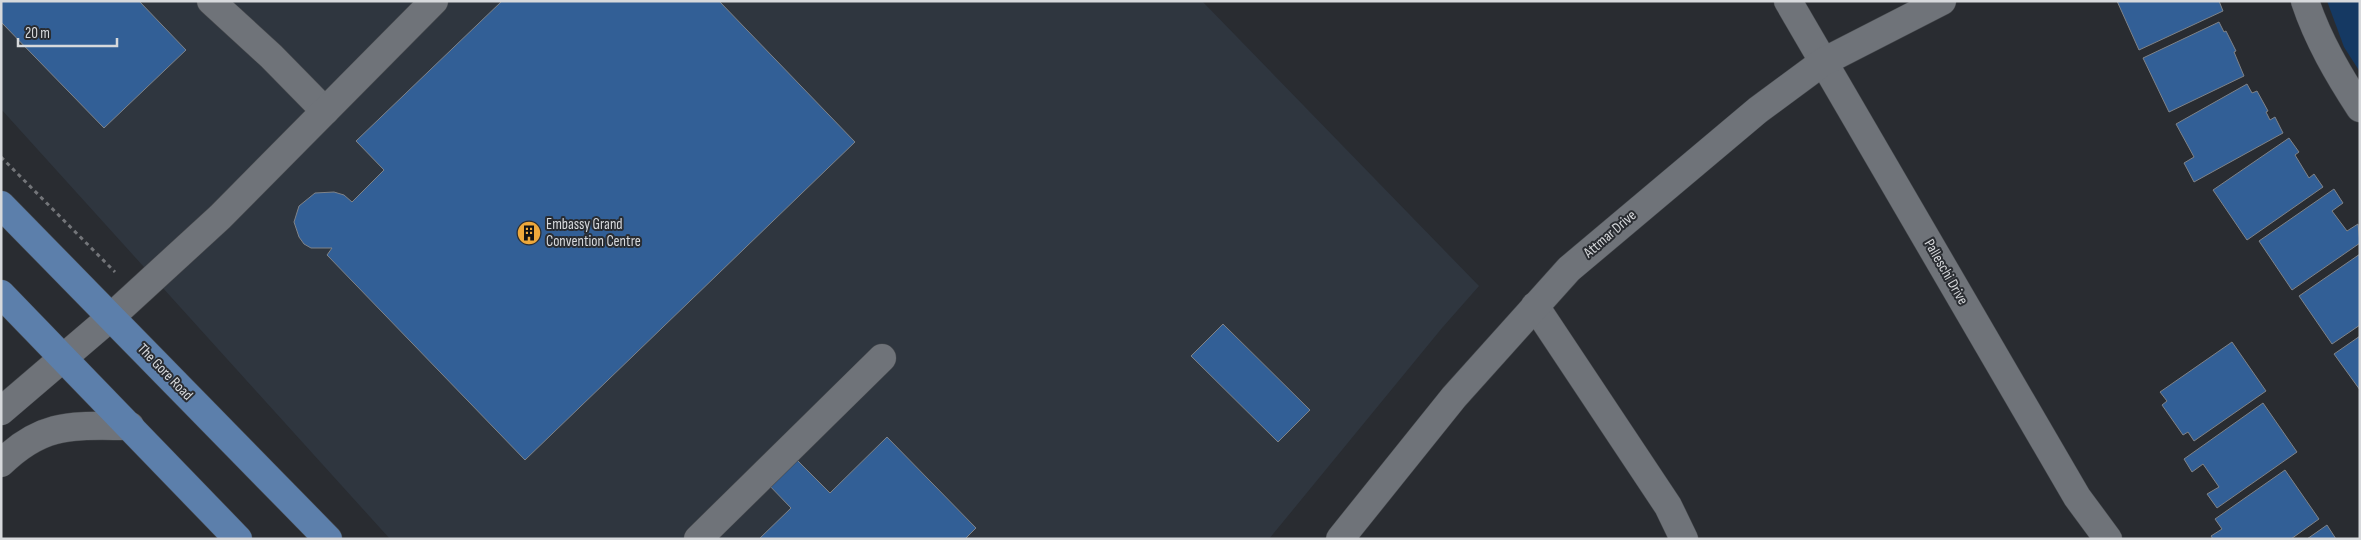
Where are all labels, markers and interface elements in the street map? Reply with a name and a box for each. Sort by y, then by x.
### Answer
scale bar [18,15,116,47]
text: 20 m [25,24,50,43]
street label: Attmar Drive [1579,206,1640,263]
place label: Embassy Grand Convention Centre [546,215,641,251]
building icon: Embassy Grand Convention Centre [516,220,542,246]
street label: Palleschi Drive [1920,236,1972,308]
street label: The Gore Road [133,339,197,405]

